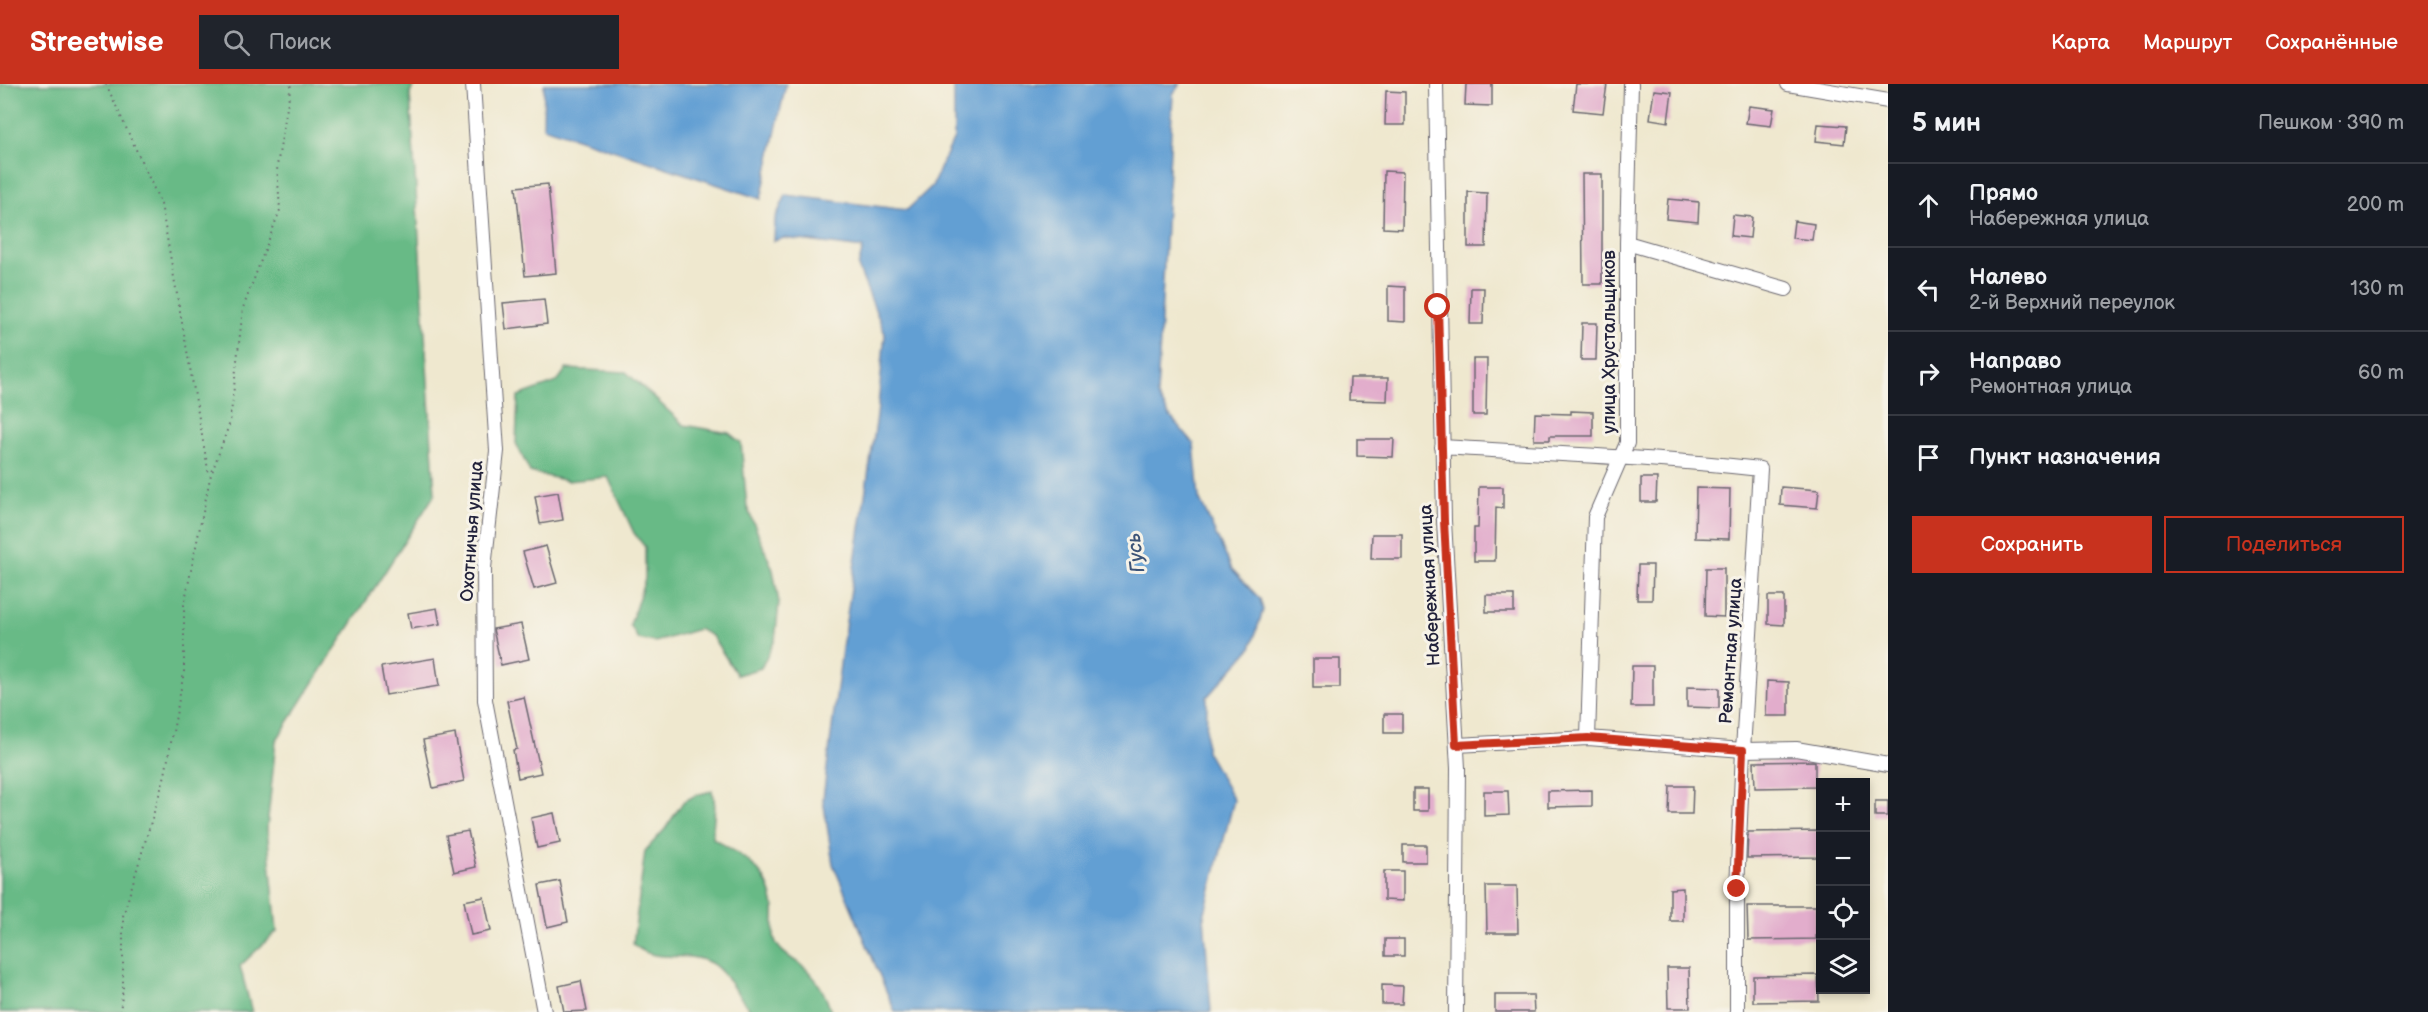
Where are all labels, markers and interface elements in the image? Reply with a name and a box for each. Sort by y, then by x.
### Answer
search box [199,15,619,69]
text: Streetwise [30,26,163,59]
icon: search [220,26,253,59]
text: Поиск [268,29,331,56]
text: Карта [2051,30,2110,55]
text: Маршрут [2143,30,2232,55]
text: Сохранённые [2265,30,2398,55]
text: 5 мин [1912,108,1981,139]
text: Пешком · 390 m [2258,111,2404,135]
text: Прямо [1969,180,2038,207]
icon: ahead [1912,189,1945,222]
text: 200 m [2347,193,2404,217]
text: Набережная улица [1969,207,2149,231]
street label: улица Хрустальщиков [1599,250,1620,434]
text: Налево [1969,264,2047,291]
icon: left [1912,273,1945,306]
text: 130 m [2350,277,2404,301]
text: 2-й Верхний переулок [1969,291,2175,315]
route start [1424,293,1450,319]
text: Направо [1969,348,2061,375]
icon: right [1912,357,1945,390]
text: 60 m [2358,361,2404,385]
text: Ремонтная улица [1969,375,2132,399]
icon: arrive [1912,441,1945,474]
text: Пункт назначения [1969,444,2161,471]
street label: Охотничья улица [457,459,487,602]
street label: Набережная улица [1415,503,1445,666]
button: Сохранить [1912,516,2152,573]
button: Поделиться [2164,516,2404,573]
water label: Гусь [1122,532,1150,574]
street label: Ремонтная улица [1715,577,1747,725]
map controls [1816,778,1870,994]
button: + [1816,778,1870,832]
button: − [1816,832,1870,886]
route end [1723,875,1749,901]
button: locate [1816,886,1870,940]
button: layers [1816,940,1870,994]

